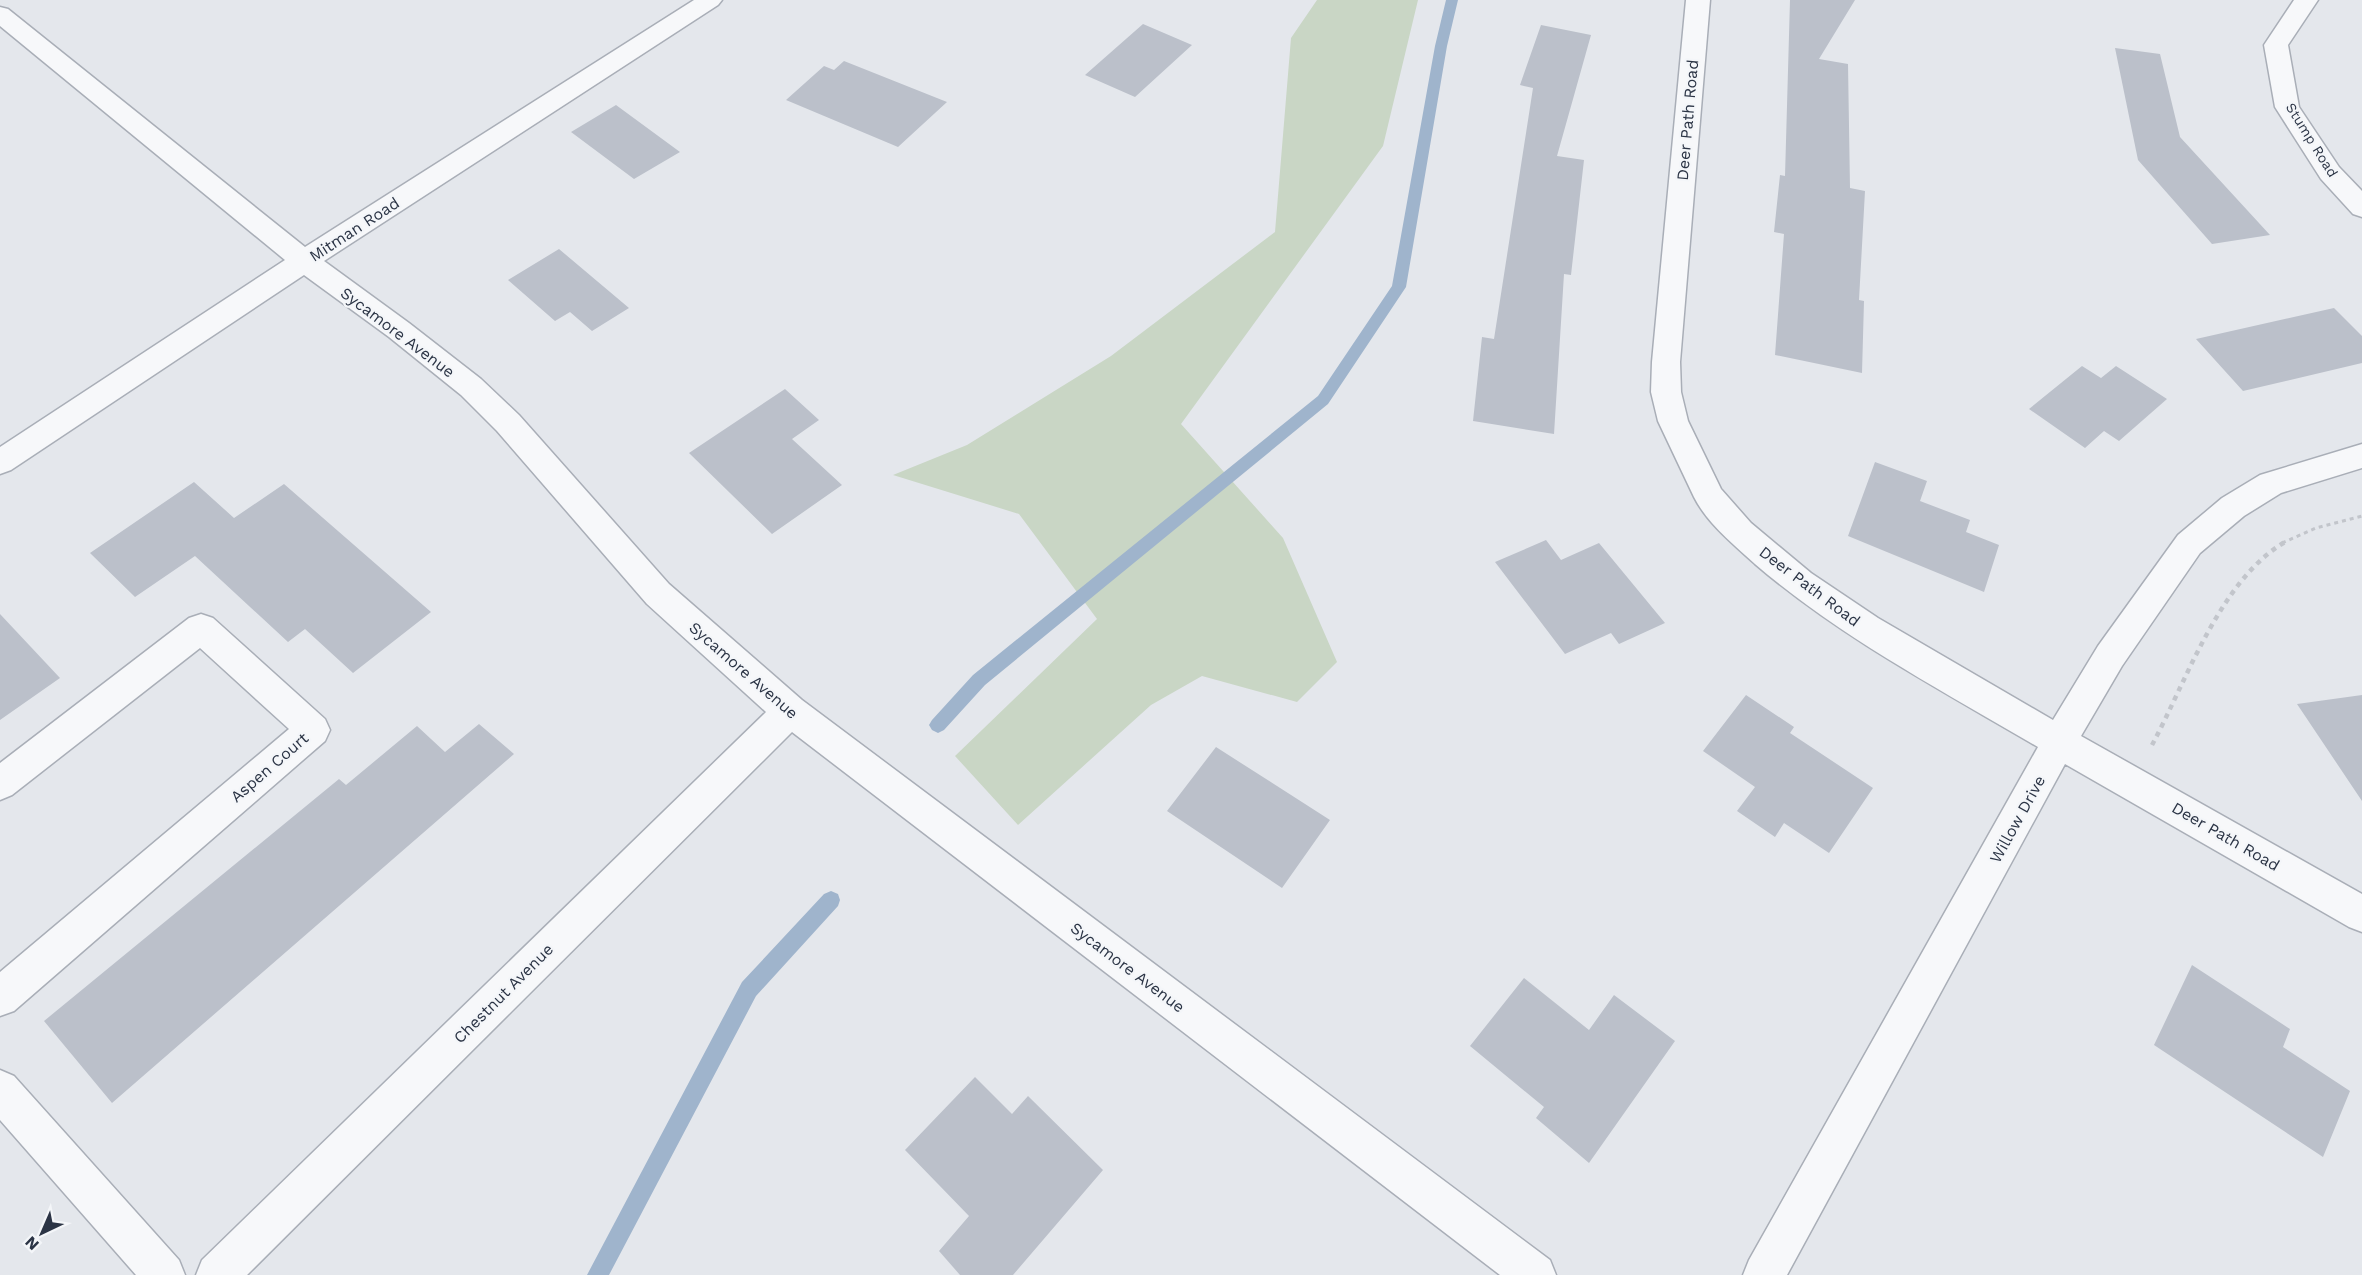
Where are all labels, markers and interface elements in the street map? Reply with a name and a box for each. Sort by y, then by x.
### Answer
street label: Deer Path Road [1673,59,1702,181]
street label: Stump Road [2283,100,2341,180]
street label: Mitman Road [306,193,403,266]
street label: Sycamore Avenue [337,283,458,381]
street label: Deer Path Road [1756,542,1864,630]
street label: Sycamore Avenue [685,618,802,723]
street label: Aspen Court [227,728,312,806]
street label: Willow Drive [1986,772,2049,866]
street label: Deer Path Road [2169,798,2283,875]
street label: Sycamore Avenue [1067,918,1188,1016]
street label: Chestnut Avenue [450,940,557,1047]
north arrow [12,1203,72,1263]
text: N [21,1232,43,1254]

